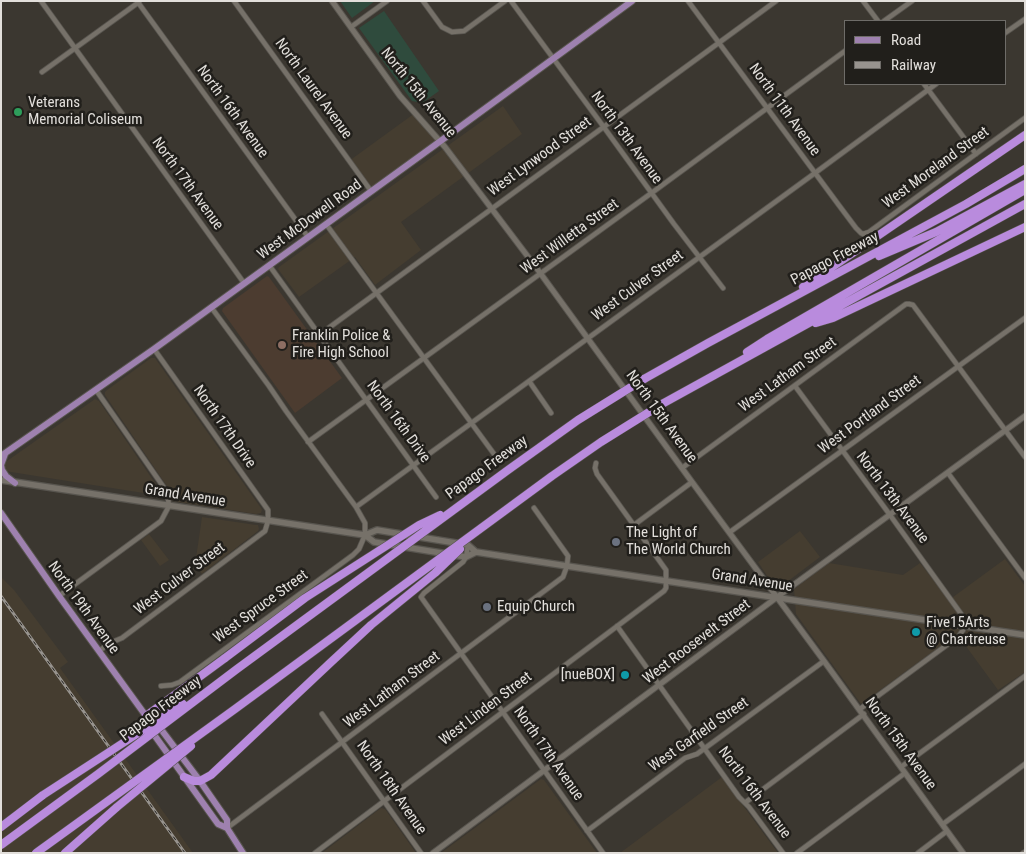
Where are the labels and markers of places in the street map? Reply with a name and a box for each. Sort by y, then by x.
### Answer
place label: Veterans Memorial Coliseum [28,94,143,129]
marker: Veterans Memorial Coliseum [12,106,24,118]
place label: Franklin Police & Fire High School [292,327,390,362]
marker: Franklin Police & Fire High School [276,339,288,351]
place label: The Light of The World Church [626,524,731,559]
marker: The Light of The World Church [610,536,622,548]
place label: Equip Church [497,598,575,616]
marker: Equip Church [481,601,493,613]
place label: Five15Arts @ Chartreuse [926,614,1006,649]
marker: Five15Arts @ Chartreuse [910,626,922,638]
place label: [nueBOX] [561,666,615,684]
marker: [nueBOX] [619,669,631,681]

